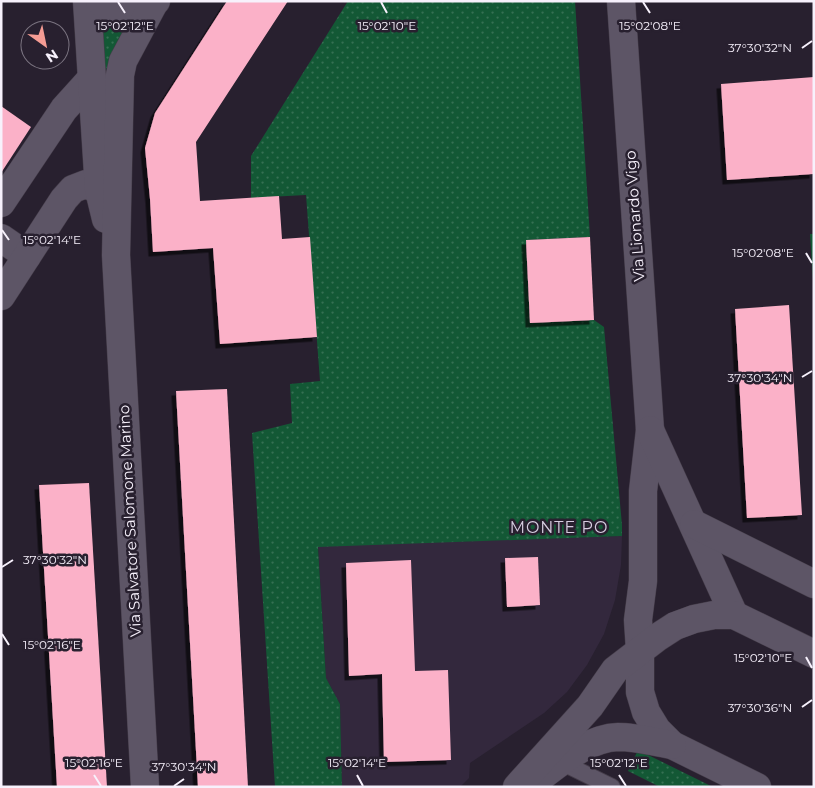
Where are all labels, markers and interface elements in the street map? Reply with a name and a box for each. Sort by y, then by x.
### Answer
text: 15°02'12"E [96,18,154,33]
text: 15°02'10"E [358,18,416,33]
text: 15°02'08"E [619,18,681,33]
north arrow [20,20,70,70]
text: 37°30'32"N [728,40,792,55]
text: N [42,45,62,67]
street label: Via Lionardo Vigo [620,150,649,282]
text: 15°02'14"E [23,232,81,247]
text: 15°02'08"E [732,245,794,260]
text: 37°30'34"N [728,370,792,385]
street label: Via Salvatore Salomone Marino [114,404,145,638]
district label: MONTE PO [510,518,608,537]
text: 37°30'32"N [23,552,87,567]
text: 15°02'16"E [23,637,81,652]
text: 15°02'10"E [734,650,792,665]
text: 37°30'36"N [728,700,792,715]
text: 15°02'16"E [65,755,123,770]
text: 15°02'14"E [328,755,386,770]
text: 15°02'12"E [590,755,648,770]
text: 37°30'34"N [152,759,216,774]

